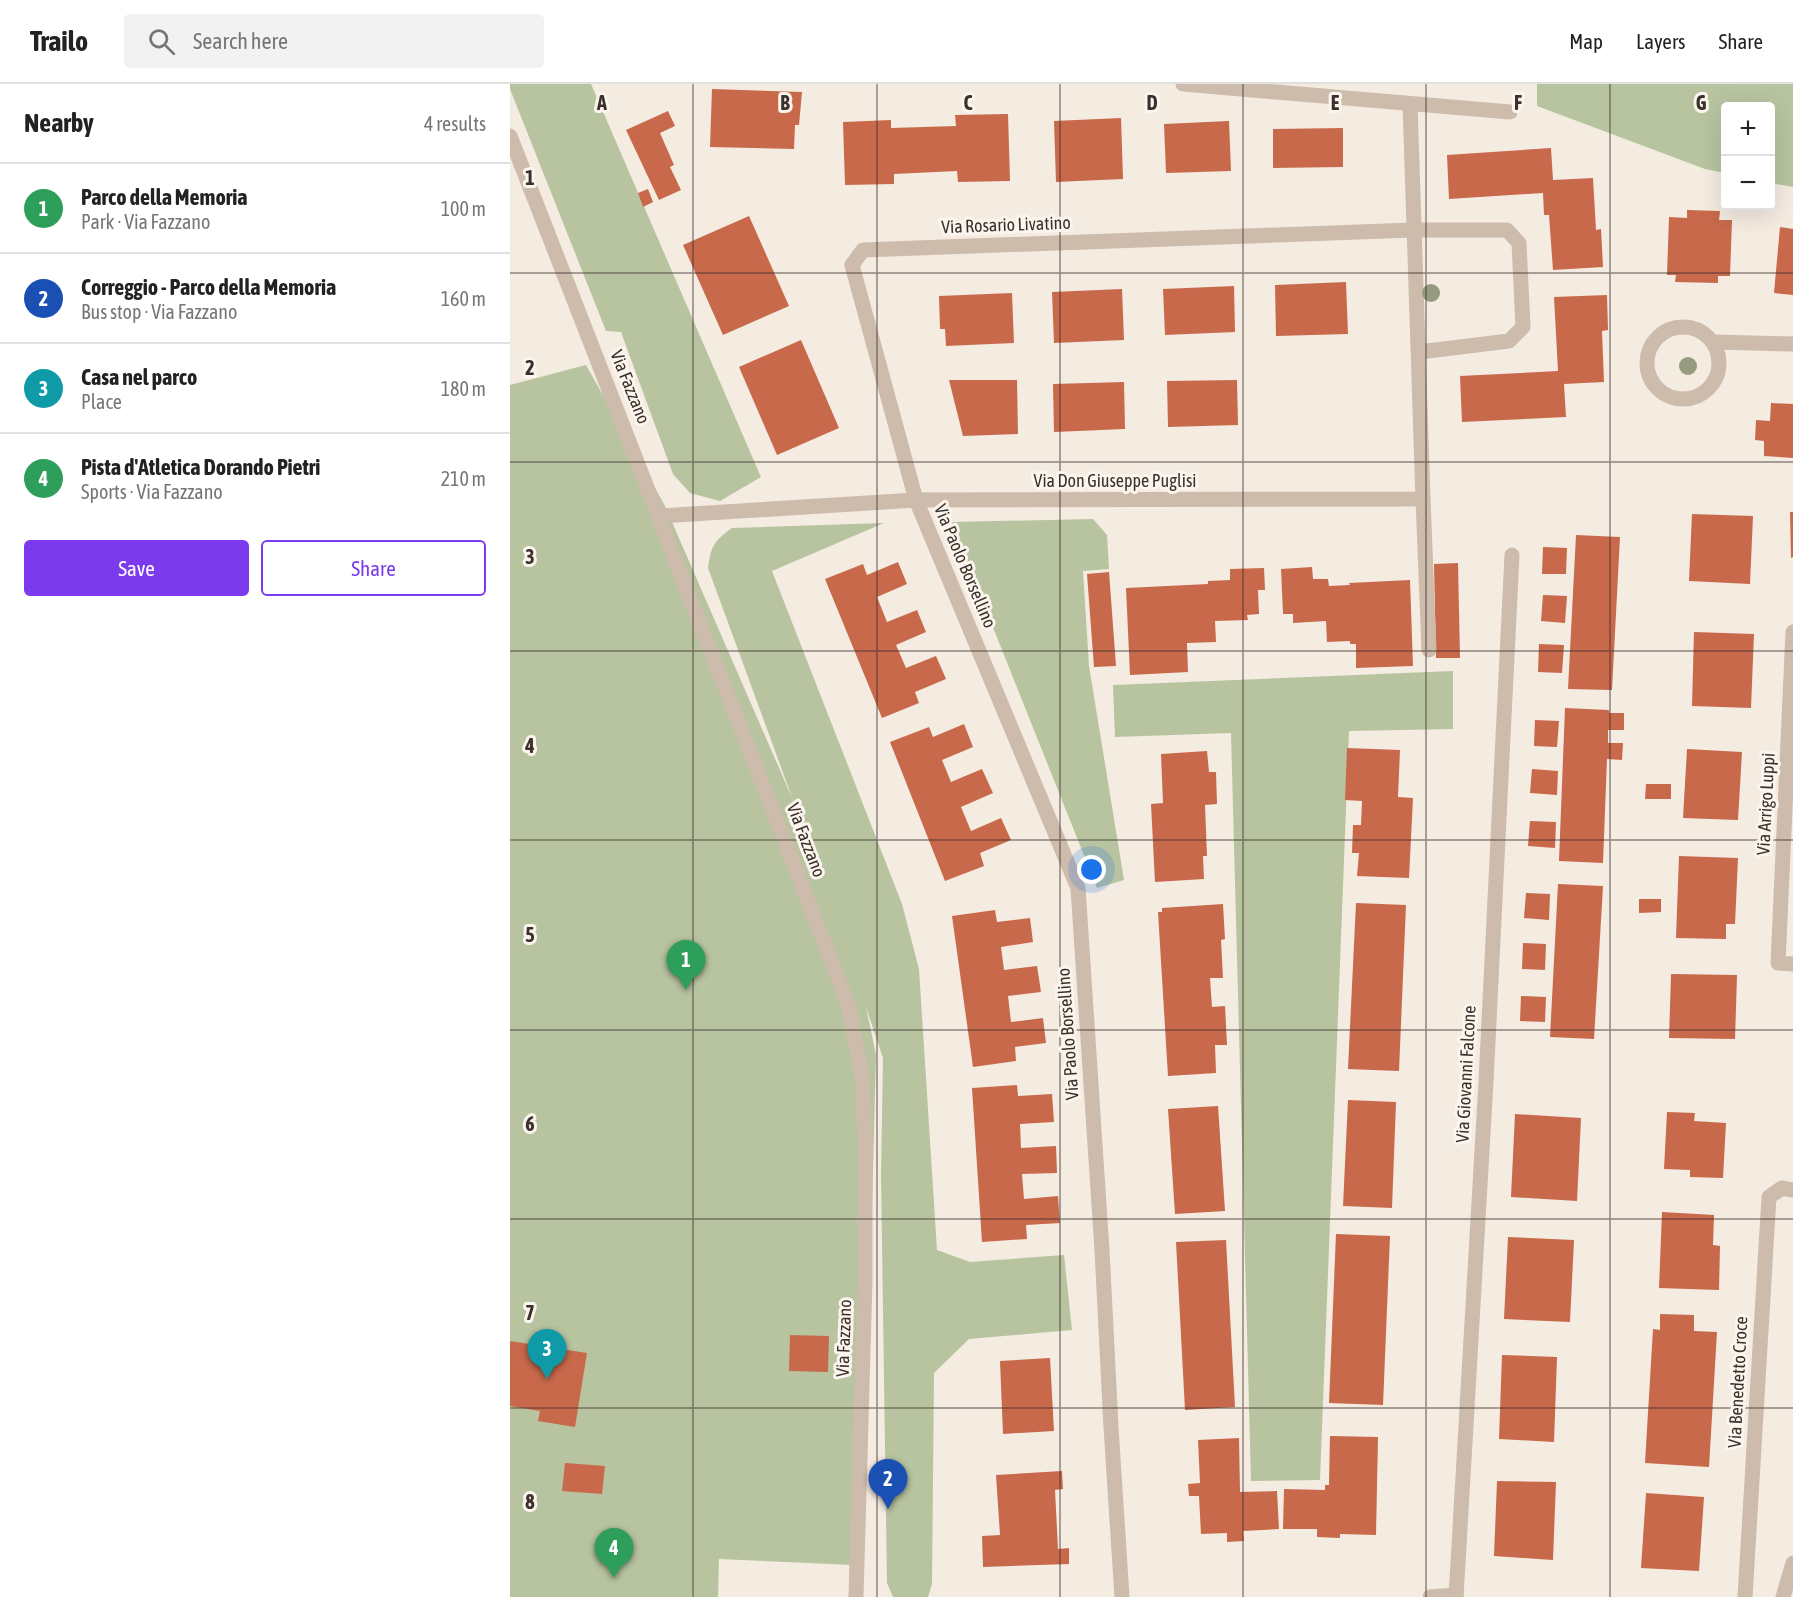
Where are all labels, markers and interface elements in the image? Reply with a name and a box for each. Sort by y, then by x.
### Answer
search box [124,14,544,68]
text: Trailo [30,25,88,57]
icon: search [145,25,178,58]
text: Search here [193,28,288,54]
text: Map [1569,29,1603,53]
text: Layers [1636,29,1686,53]
text: Share [1719,29,1763,53]
text: A [596,91,607,114]
text: B [780,91,790,114]
text: C [964,91,973,114]
text: D [1146,91,1158,114]
text: E [1331,91,1340,114]
text: F [1514,91,1522,114]
text: G [1696,91,1707,114]
map controls [1721,102,1775,210]
button: + [1721,102,1775,156]
text: Nearby [24,108,94,138]
text: 4 results [424,112,486,135]
button: − [1721,156,1775,210]
text: 1 [525,166,535,189]
text: Parco della Memoria [81,184,248,210]
text: 1 [39,197,48,220]
text: 100 m [441,197,486,220]
text: Park · Via Fazzano [81,210,210,233]
street label: Via Rosario Livatino [941,212,1071,237]
text: Correggio - Parco della Memoria [81,274,336,300]
text: 2 [39,287,48,310]
text: 160 m [441,287,486,310]
text: Bus stop · Via Fazzano [81,300,237,323]
street label: Via Fazzano [606,347,655,427]
text: 2 [525,356,535,379]
text: Casa nel parco [81,364,197,390]
text: 3 [39,377,48,400]
text: 180 m [441,377,486,400]
text: Place [81,390,122,413]
text: Pista d'Atletica Dorando Pietri [81,454,320,480]
text: 4 [39,467,48,490]
text: 210 m [441,467,486,490]
street label: Via Don Giuseppe Puglisi [1034,470,1196,491]
text: Sports · Via Fazzano [81,480,223,503]
street label: Via Paolo Borsellino [930,501,1001,631]
button: Save [24,540,249,596]
button: Share [261,540,486,596]
text: 3 [525,545,535,568]
text: 4 [524,734,535,757]
street label: Via Arrigo Luppi [1752,752,1779,856]
street label: Via Fazzano [783,800,830,880]
your location [1077,855,1106,884]
text: 5 [525,923,535,946]
pin: 1 [666,940,705,990]
street label: Via Paolo Borsellino [1052,967,1083,1101]
street label: Via Giovanni Falcone [1451,1005,1480,1143]
text: 6 [525,1112,535,1135]
street label: Via Fazzano [832,1299,855,1377]
text: 7 [525,1301,535,1324]
street label: Via Benedetto Croce [1724,1316,1751,1448]
pin: 3 [528,1330,567,1379]
pin: 2 [868,1460,908,1509]
text: 8 [525,1490,535,1513]
pin: 4 [594,1528,634,1578]

